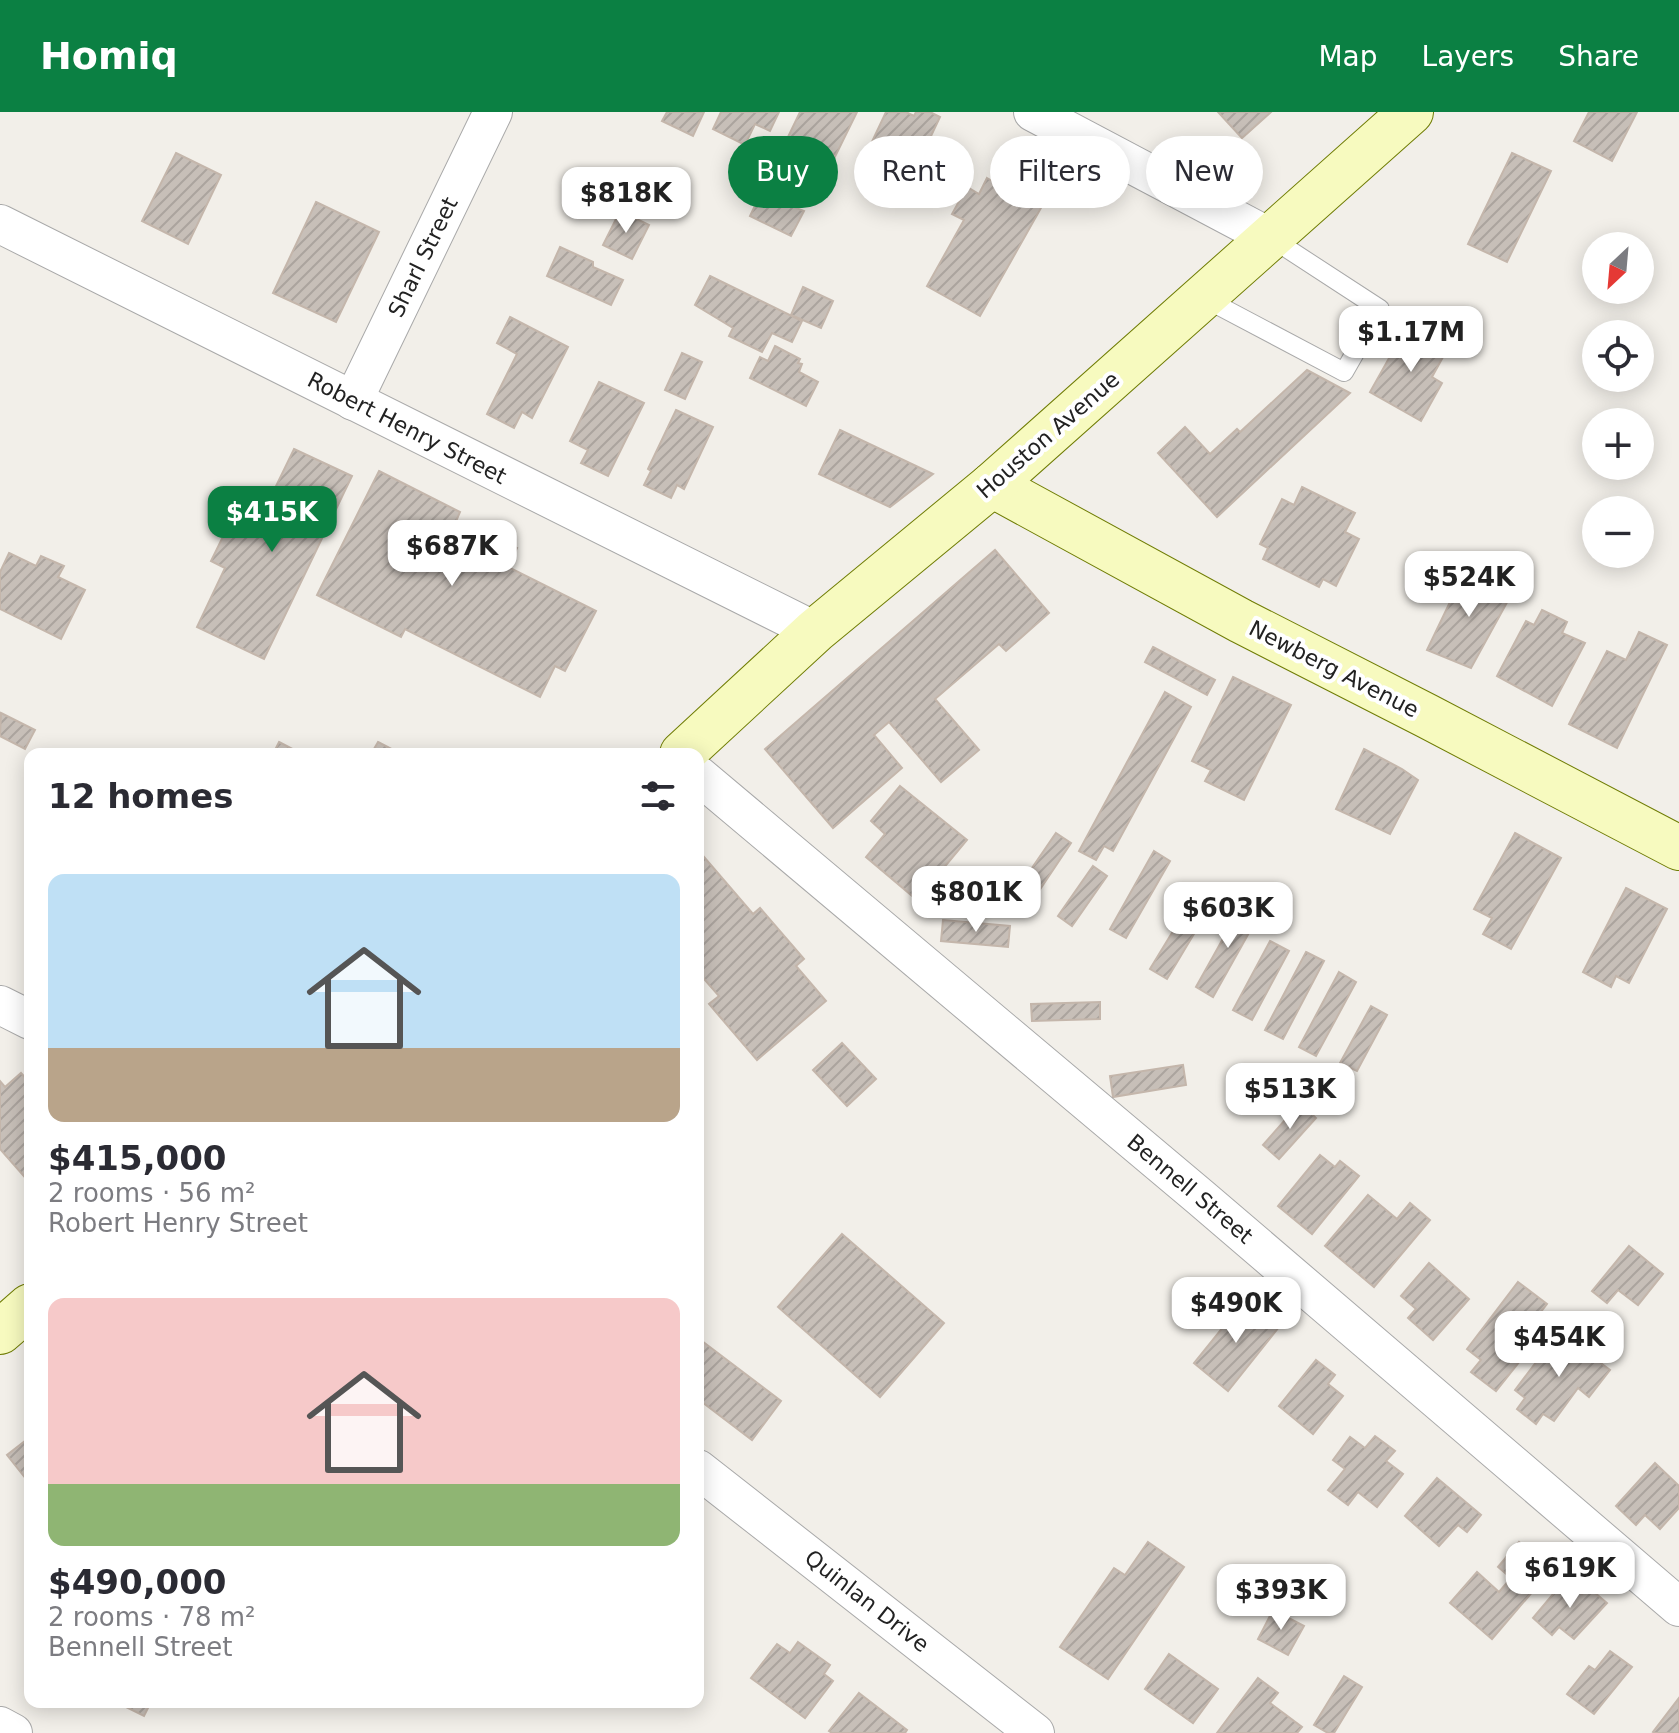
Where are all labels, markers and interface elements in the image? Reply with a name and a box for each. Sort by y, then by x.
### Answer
text: Homiq [40,34,178,78]
text: Map [1318,40,1378,73]
text: Layers [1422,40,1514,73]
text: Share [1558,40,1639,73]
chip: Buy [728,136,838,208]
chip: Rent [854,136,974,208]
chip: Filters [990,136,1130,208]
chip: New [1146,136,1263,208]
pin: $818K [570,167,682,235]
text: $818K [580,178,672,208]
street label: Sharl Street [383,193,463,321]
north arrow [1582,232,1654,304]
map controls [1582,232,1654,568]
pin: $1.17M [1346,306,1476,374]
text: $1.17M [1357,317,1465,347]
button: locate [1582,320,1654,392]
street label: Houston Avenue [972,366,1124,504]
street label: Robert Henry Street [303,367,511,489]
button: + [1582,408,1654,480]
pin: $415K [216,486,328,554]
button: − [1582,496,1654,568]
text: $415K [226,497,318,527]
pin: $687K [396,520,508,588]
text: $687K [406,531,498,561]
pin: $524K [1413,551,1525,619]
text: $524K [1423,562,1515,592]
street label: Newberg Avenue [1245,615,1423,723]
icon: filters [636,774,680,818]
text: 12 homes [48,776,233,816]
pin: $801K [920,866,1032,934]
text: $801K [930,877,1022,907]
pin: $603K [1172,882,1284,950]
text: $603K [1182,893,1274,923]
icon: home [292,926,436,1070]
pin: $513K [1234,1063,1346,1131]
text: $513K [1244,1074,1336,1104]
street label: Bennell Street [1122,1129,1258,1249]
text: $415,000 [48,1138,227,1178]
text: 2 rooms · 56 m² [48,1178,256,1208]
text: Robert Henry Street [48,1208,308,1238]
pin: $490K [1180,1277,1292,1345]
text: $490K [1190,1288,1282,1318]
pin: $454K [1503,1311,1615,1379]
text: $454K [1513,1322,1605,1352]
icon: home [292,1350,436,1494]
pin: $619K [1514,1542,1626,1610]
street label: Quinlan Drive [800,1545,934,1657]
text: $619K [1524,1553,1616,1583]
text: $490,000 [48,1562,227,1602]
pin: $393K [1225,1564,1337,1632]
text: $393K [1235,1575,1327,1605]
text: 2 rooms · 78 m² [48,1602,256,1632]
text: Bennell Street [48,1632,233,1662]

